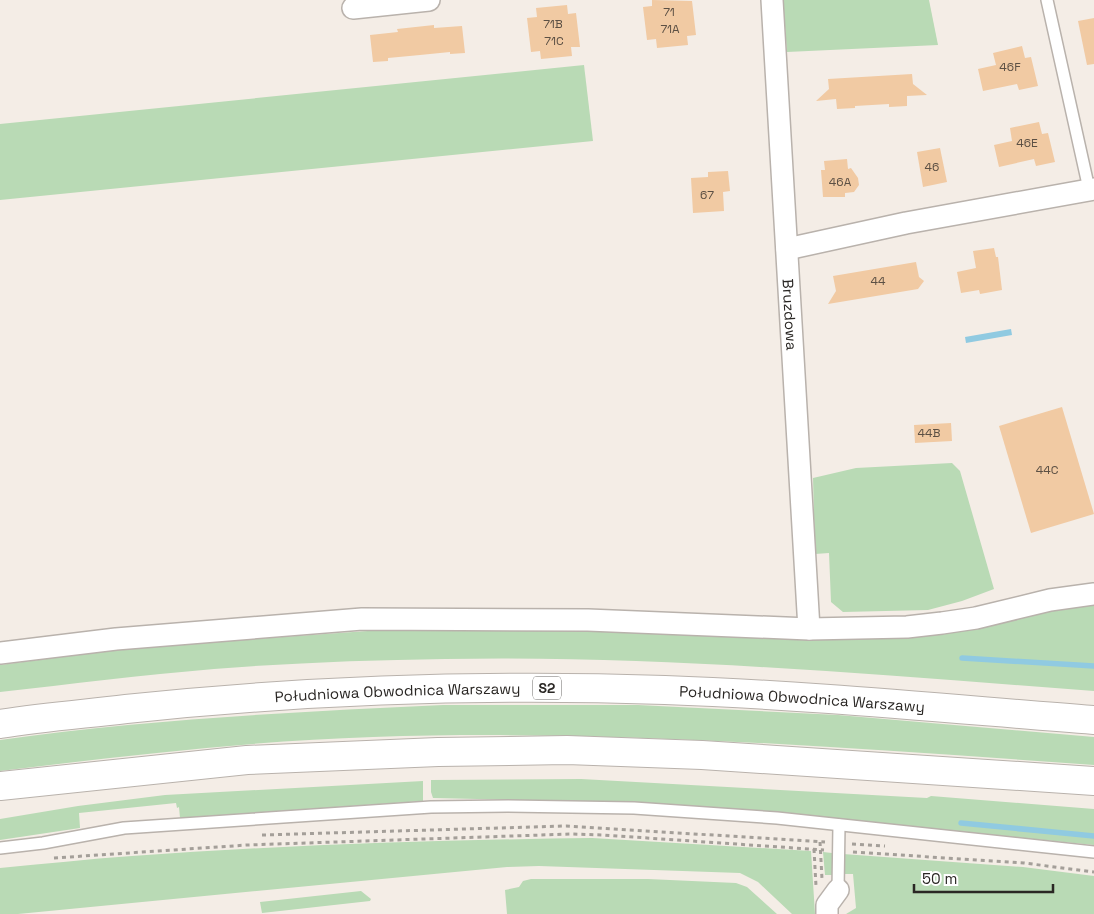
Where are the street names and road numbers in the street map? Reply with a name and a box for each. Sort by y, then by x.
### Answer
street label: Bruzdowa [779,278,802,351]
road number: S2 [533,676,561,700]
street label: Południowa Obwodnica Warszawy [274,678,520,706]
street label: Południowa Obwodnica Warszawy [679,681,926,716]

